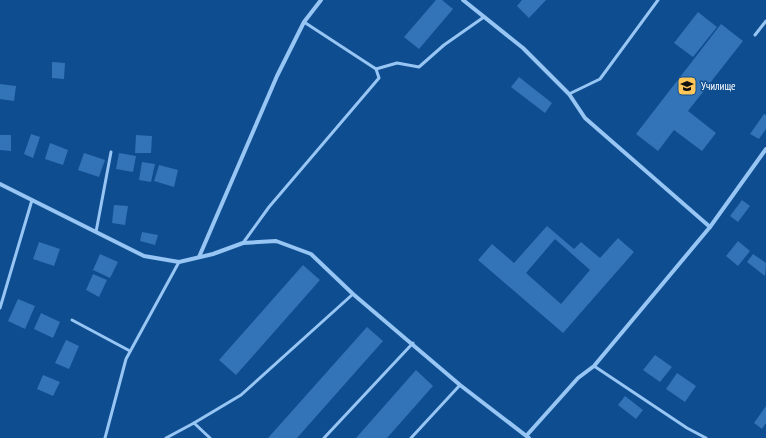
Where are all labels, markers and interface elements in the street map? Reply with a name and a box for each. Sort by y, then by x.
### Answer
school or university icon: Училище [676,75,698,97]
place label: Училище [701,79,736,93]

